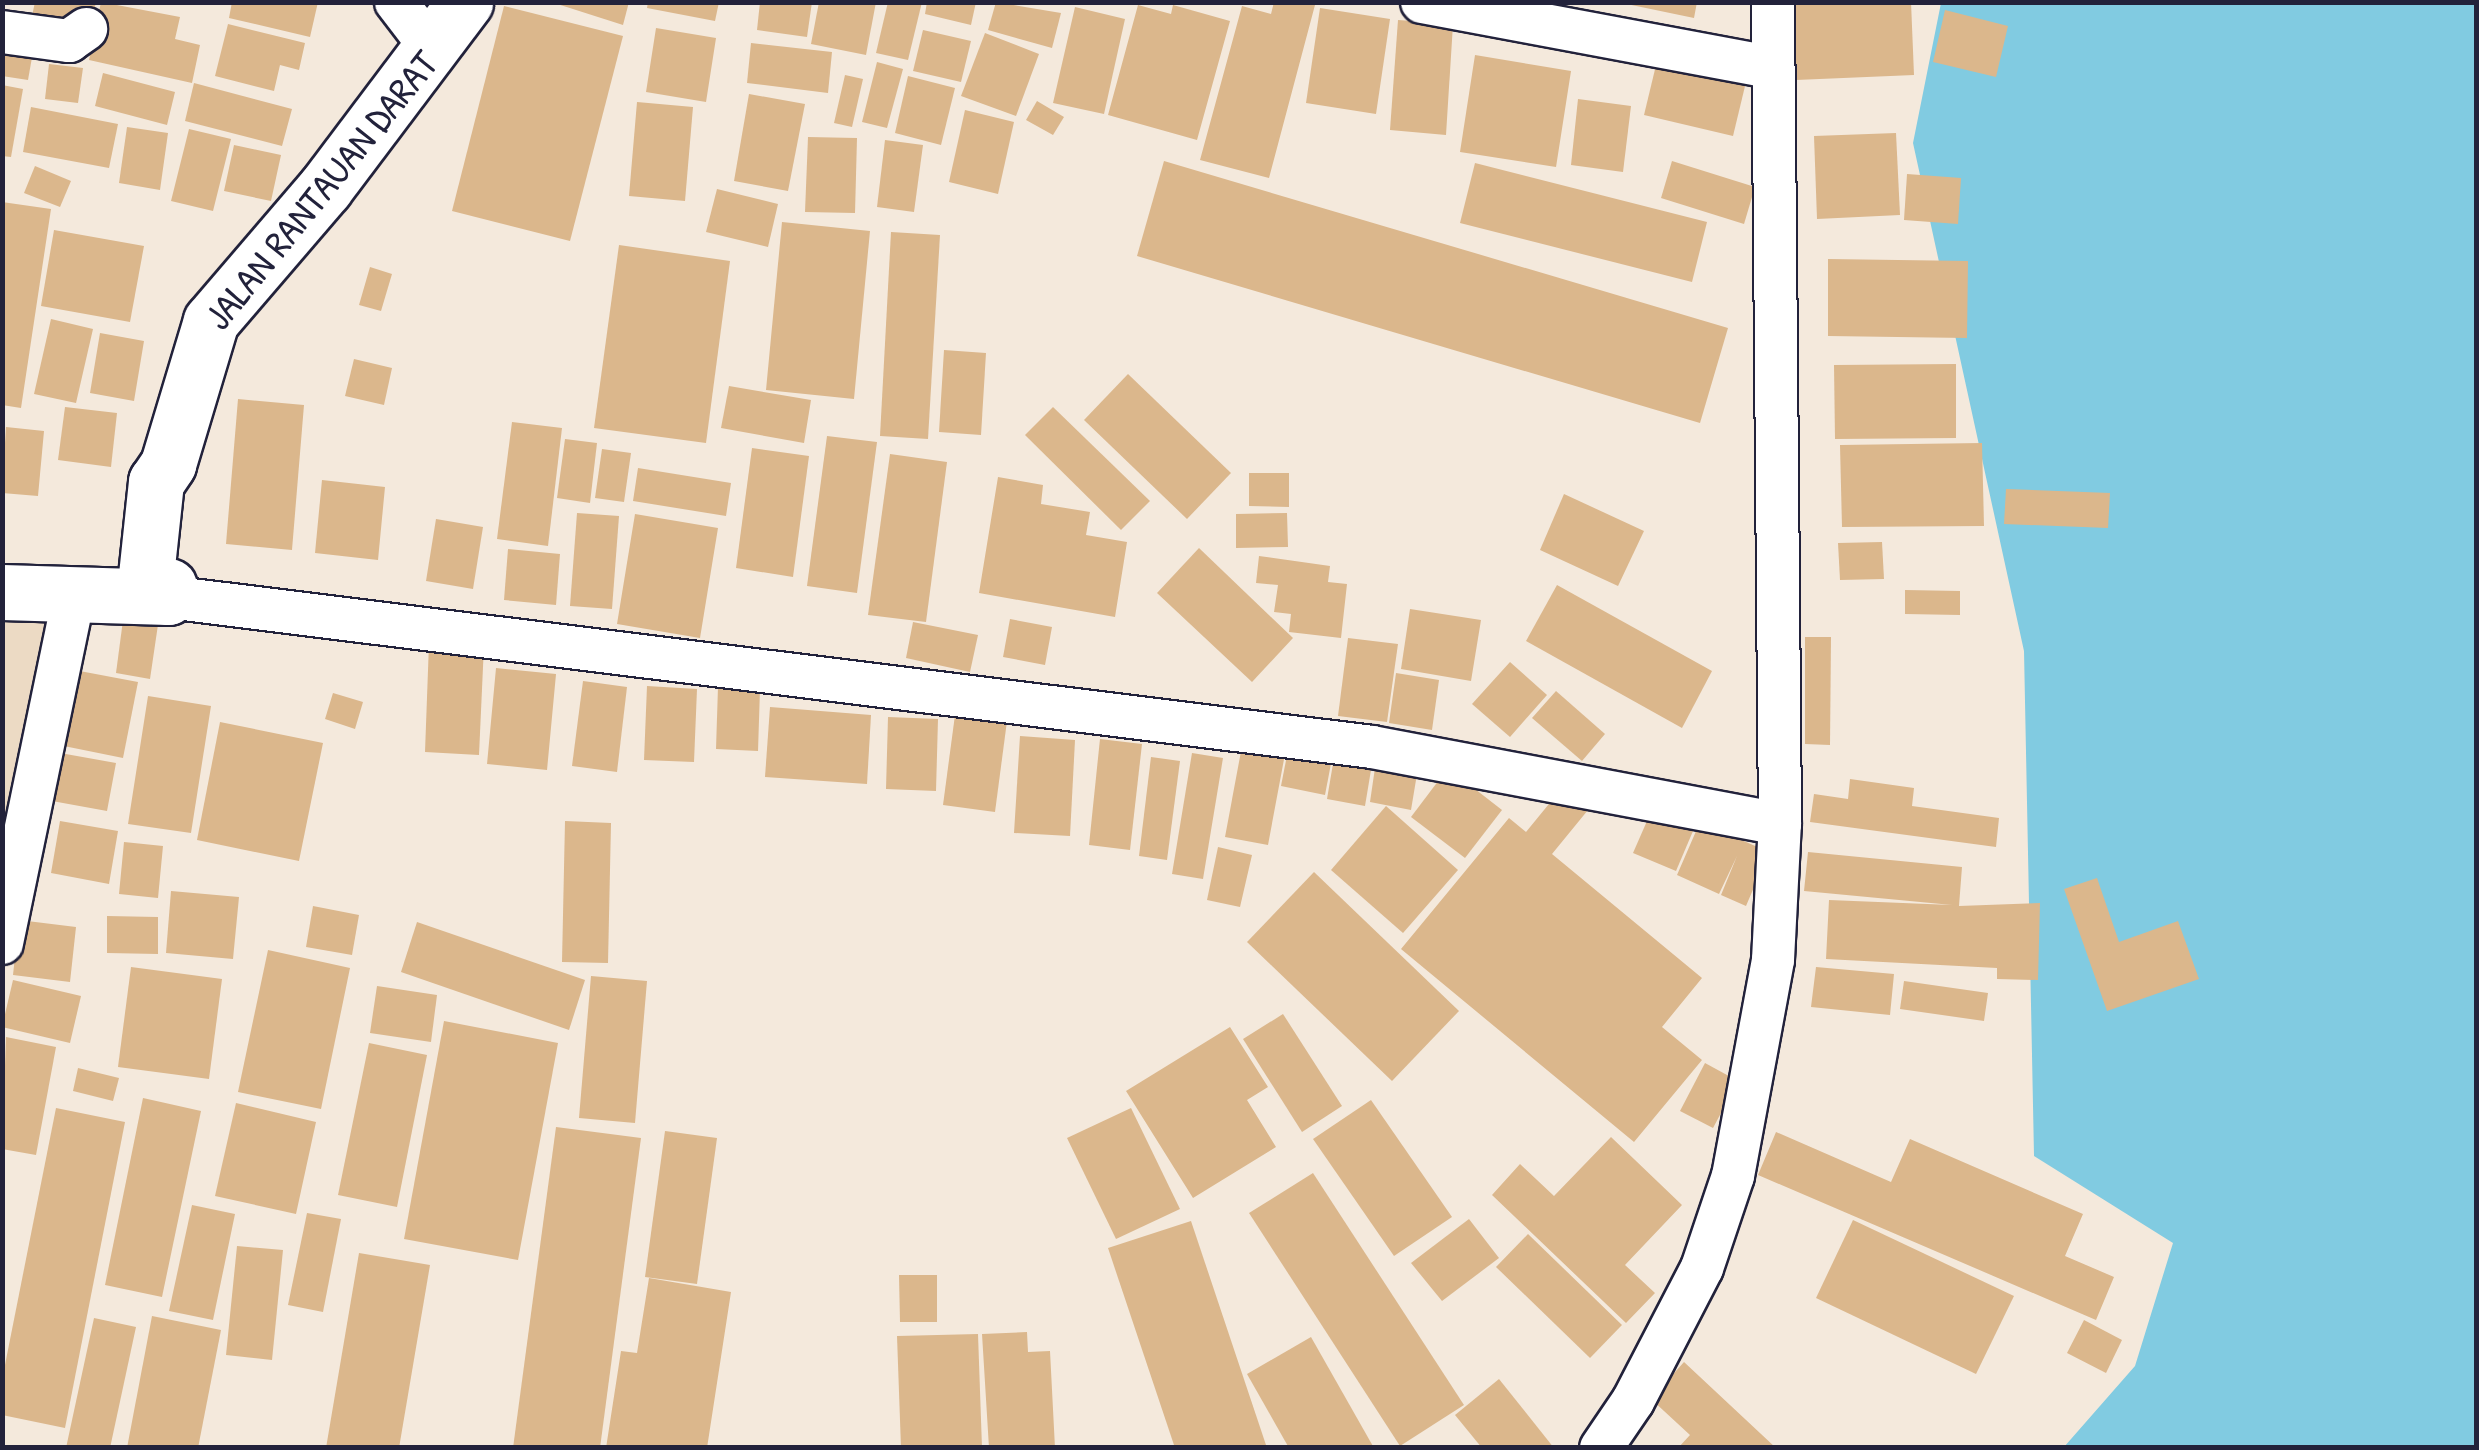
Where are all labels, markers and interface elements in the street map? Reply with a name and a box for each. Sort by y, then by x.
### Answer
street label: JALAN RANTAUAN DARAT [195,42,447,338]

